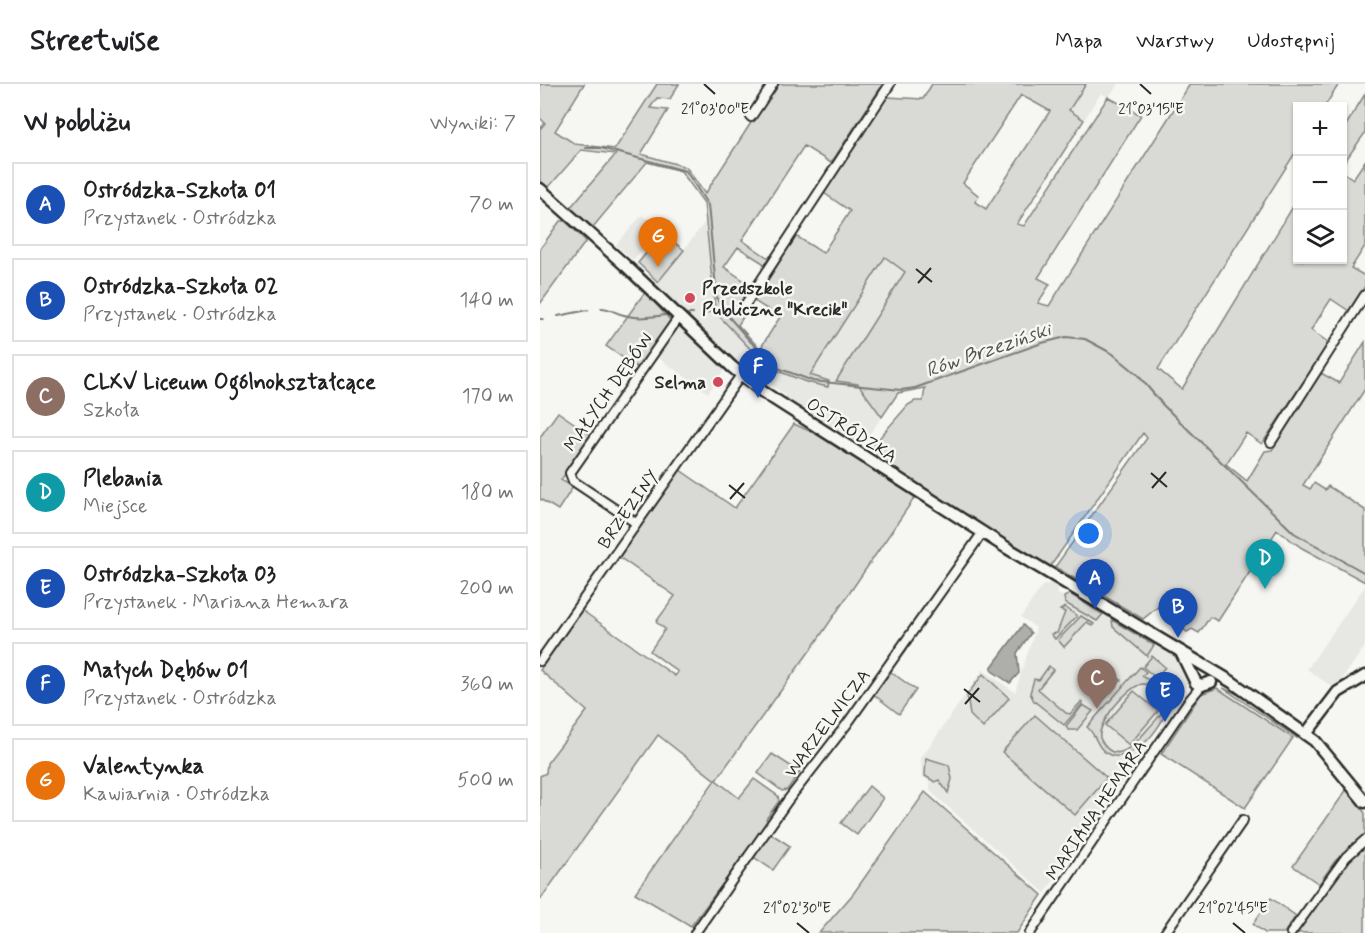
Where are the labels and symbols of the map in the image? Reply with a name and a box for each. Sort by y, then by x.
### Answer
text: 21°03'00"E [681,100,749,120]
text: 21°03'15"E [1118,100,1184,120]
pin: G [638,218,678,267]
place label: Przedszkole Publiczne "Krecik" [702,277,847,322]
marker: Przedszkole Publiczne "Krecik" [683,291,697,305]
water label: Rów Brzeziński [922,316,1057,384]
street label: MAŁYCH DĘBÓW [559,328,659,457]
pin: F [738,348,778,398]
place label: Selma [654,371,706,395]
marker: Selma [711,375,725,389]
street label: OSTRÓDZKA [802,393,901,469]
street label: BRZEZINY [593,465,665,554]
your location [1074,519,1103,548]
pin: D [1246,540,1284,589]
pin: A [1076,560,1114,609]
pin: B [1158,588,1198,638]
pin: C [1078,660,1116,709]
street label: WARZELNICZA [779,665,876,783]
pin: E [1146,672,1184,722]
street label: MARIANA HEMARA [1041,736,1153,886]
text: 21°02'30"E [763,899,831,919]
text: 21°02'45"E [1198,899,1268,919]

